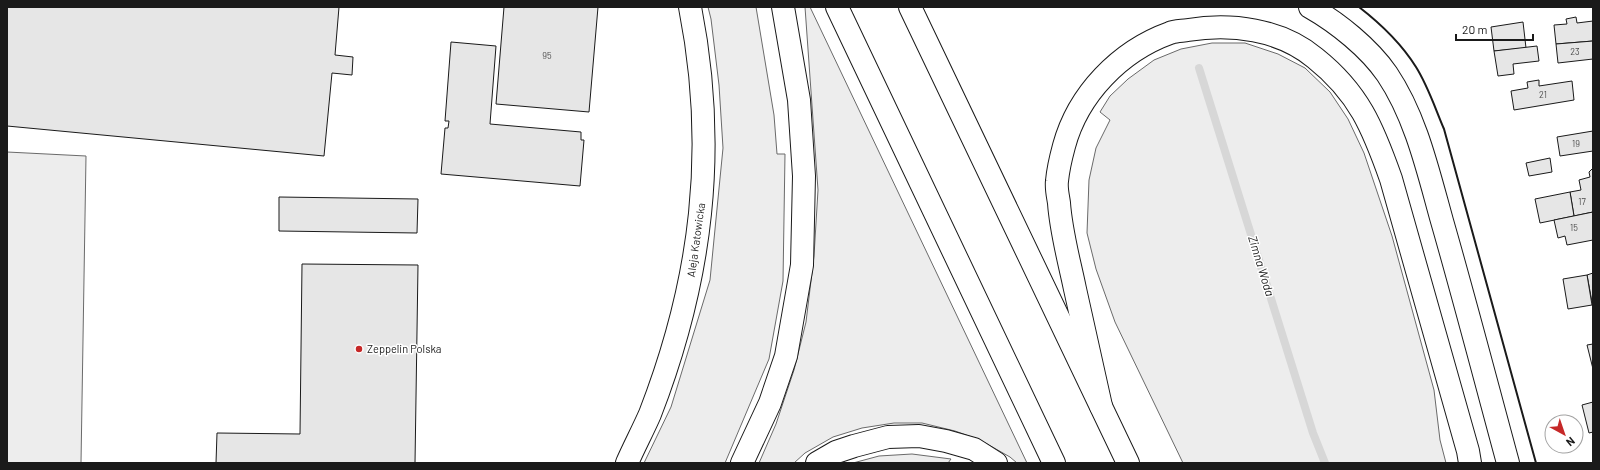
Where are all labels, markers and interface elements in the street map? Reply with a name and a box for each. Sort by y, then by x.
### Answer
scale bar [1456,16,1533,42]
text: 20 m [1462,22,1488,36]
house number: 23 [1570,46,1580,57]
house number: 95 [542,50,552,61]
house number: 21 [1539,89,1547,100]
house number: 19 [1572,138,1580,149]
house number: 17 [1578,196,1586,207]
street label: Aleja Katowicka [684,202,707,278]
house number: 15 [1570,222,1578,233]
water label: Zimna Woda [1246,234,1278,298]
place label: Zeppelin Polska [367,342,441,355]
marker: Zeppelin Polska [354,344,364,354]
north arrow [1544,414,1584,454]
text: N [1564,435,1578,449]

